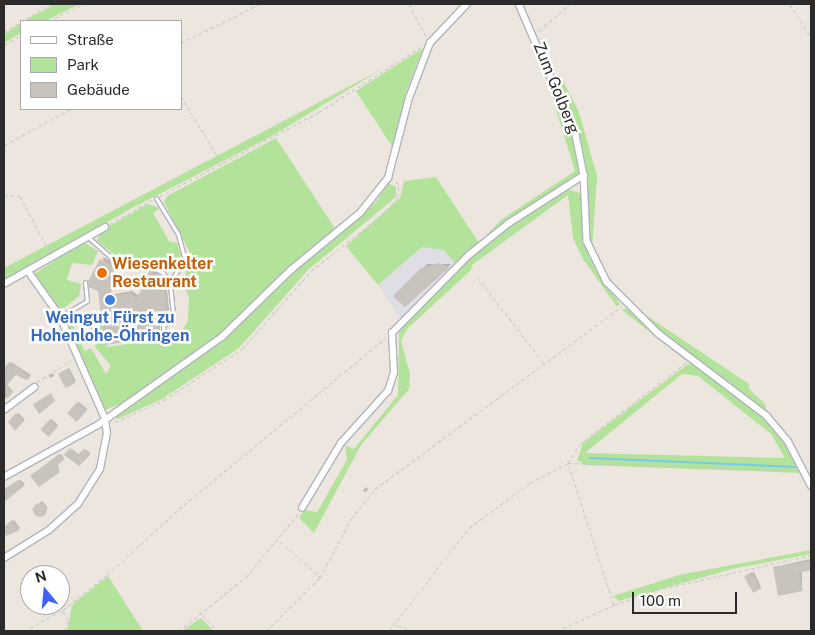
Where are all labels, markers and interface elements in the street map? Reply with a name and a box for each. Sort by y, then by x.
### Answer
legend [20,20,182,110]
text: Straße [67,31,114,48]
street label: Zum Golberg [529,39,583,137]
text: Park [67,56,99,73]
text: Gebäude [67,81,130,98]
place label: Wiesenkelter Restaurant [112,254,213,292]
marker: Wiesenkelter Restaurant [96,267,108,279]
marker: Weingut Fürst zu Hohenlohe-Öhringen [104,294,116,306]
place label: Weingut Fürst zu Hohenlohe-Öhringen [30,308,190,346]
north arrow [20,565,70,615]
text: N [33,567,48,586]
scale bar [635,582,740,614]
text: 100 m [640,592,681,609]

